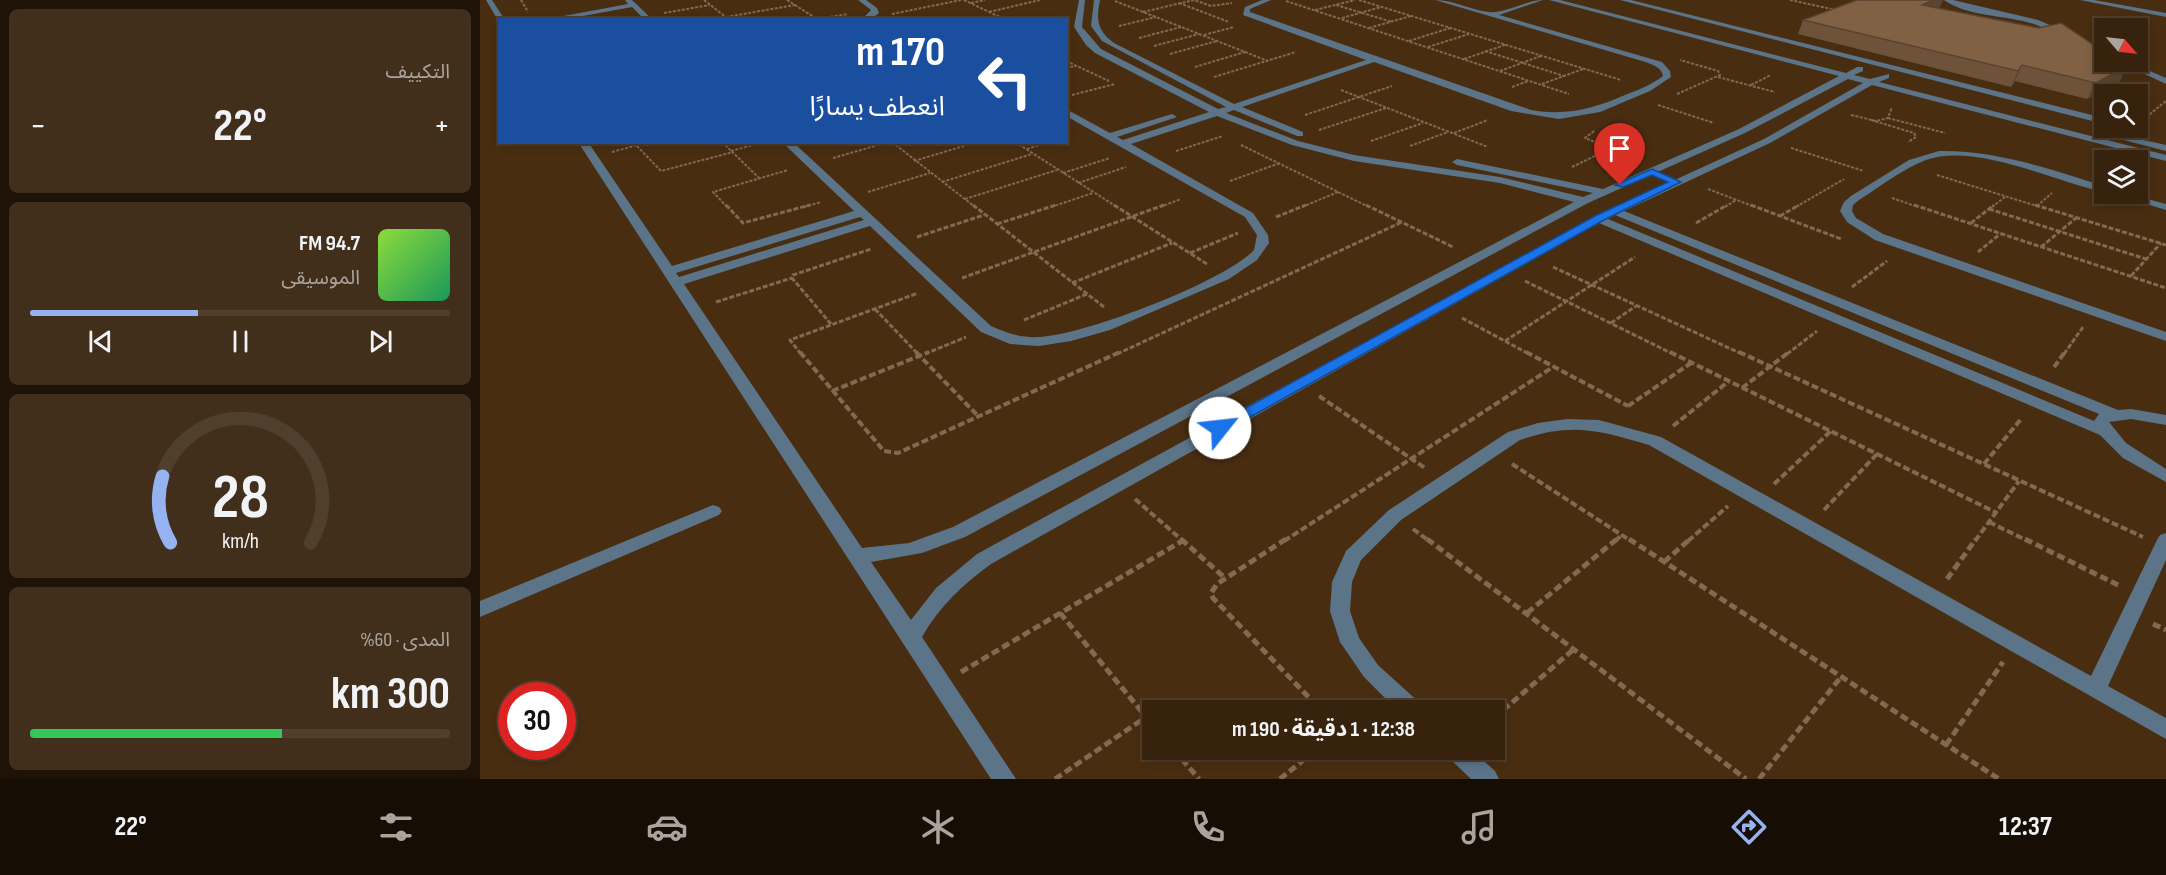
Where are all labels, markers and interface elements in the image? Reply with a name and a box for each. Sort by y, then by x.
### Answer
north arrow [2094,18,2148,72]
map controls [2094,18,2148,204]
text: 170 m [856,27,945,78]
icon: left [966,42,1044,120]
text: التكييف [386,60,450,84]
button: search [2094,84,2148,138]
text: انعطف يسارًا [810,91,945,123]
text: 22° [213,99,267,154]
text: − [30,106,46,146]
text: + [434,106,450,146]
pin [1594,123,1645,185]
icon: arrive [1603,132,1636,165]
button: layers [2094,150,2148,204]
text: 94.7 FM [299,230,360,257]
text: الموسيقى [281,266,360,290]
icon: previous [84,325,117,358]
icon: pause [224,325,257,358]
icon: next [364,325,397,358]
position arrow [1188,396,1252,460]
text: 28 [212,461,268,536]
text: km/h [221,529,259,554]
text: المدى · 60% [360,628,450,652]
text: 300 km [331,667,450,722]
speed limit sign: 30 [498,682,576,760]
text: 12:38 · 1 دقيقة · 190 m [1232,716,1415,743]
icon: filters [375,806,417,848]
icon: car [646,806,688,848]
icon: climate [917,806,959,848]
icon: phone [1187,806,1229,848]
icon: music [1458,806,1500,848]
icon: directions [1728,806,1770,848]
text: 22° [114,811,147,843]
text: 12:37 [1999,811,2052,843]

